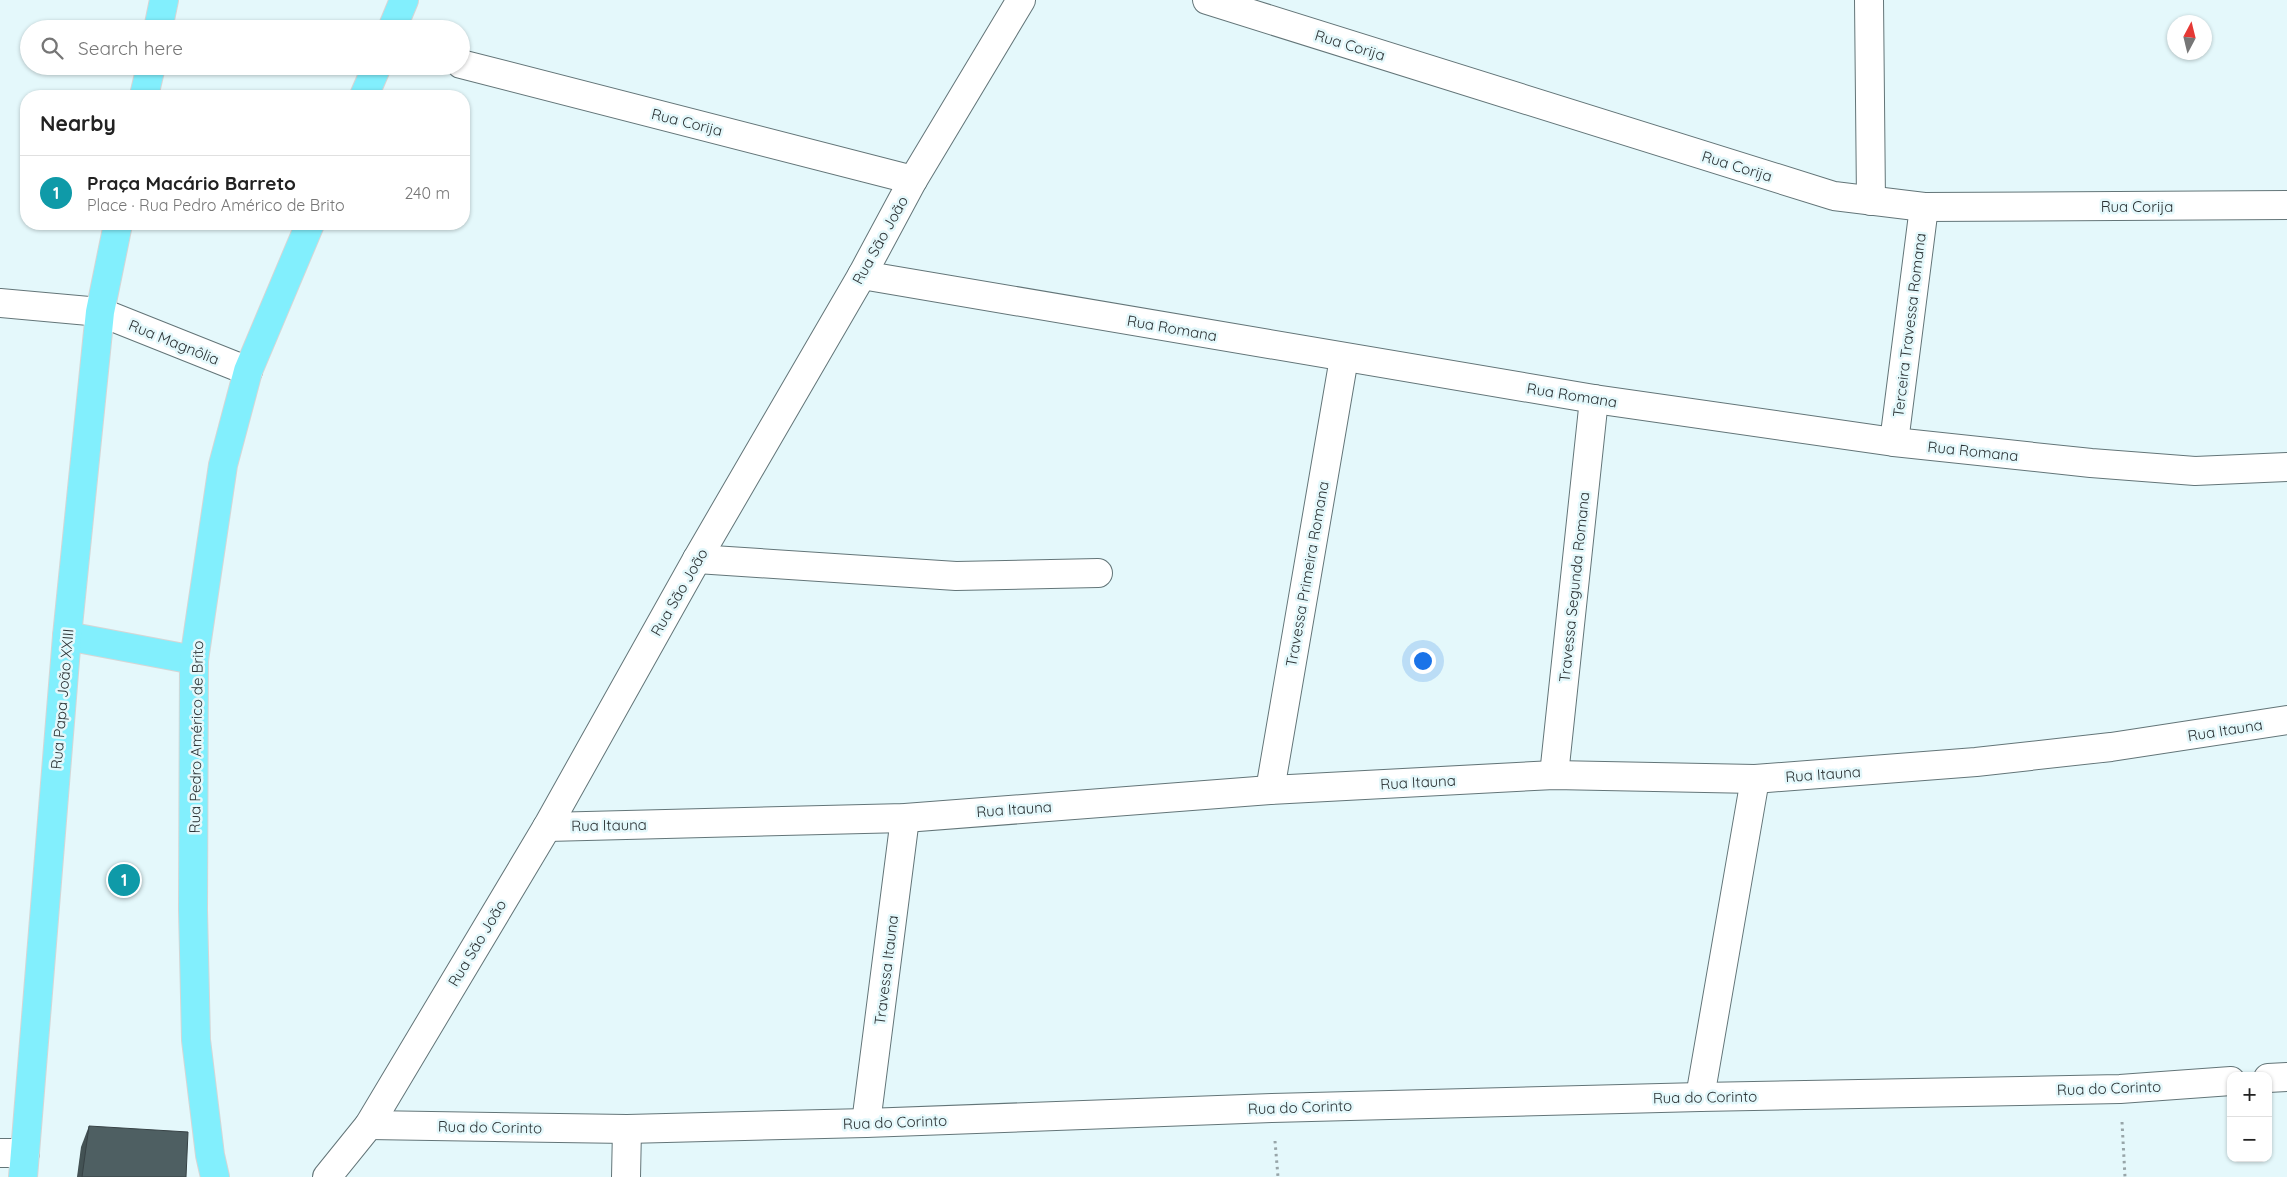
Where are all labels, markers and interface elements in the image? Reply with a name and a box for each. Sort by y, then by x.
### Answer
north arrow [2167,15,2212,60]
search box [20,20,470,75]
street label: Rua Corija [1313,25,1387,65]
icon: search [38,34,66,62]
text: Search here [78,36,183,60]
street label: Rua Corija [649,104,725,140]
text: Nearby [40,110,116,136]
street label: Rua Corija [1700,146,1774,186]
text: Praça Macário Barreto [87,171,296,195]
text: 1 [53,183,59,203]
text: 240 m [404,183,450,203]
street label: Rua São João [848,192,912,288]
text: Place · Rua Pedro Américo de Brito [87,195,345,215]
street label: Rua Corija [2101,197,2173,216]
street label: Terceira Travessa Romana [1888,232,1930,418]
street label: Rua Romana [1125,311,1219,345]
street label: Rua Magnôlia [126,315,222,369]
street label: Rua Romana [1525,378,1619,412]
street label: Rua Romana [1927,437,2019,465]
street label: Travessa Primeira Romana [1281,480,1333,668]
street label: Travessa Segunda Romana [1555,491,1593,683]
street label: Rua São João [646,545,712,639]
street label: Rua Papa João XXIII [46,628,78,770]
street label: Rua Pedro Américo de Brito [185,640,207,834]
your location [1410,648,1436,674]
street label: Rua Itauna [2186,715,2264,745]
street label: Rua Itauna [1785,762,1861,786]
street label: Rua Itauna [1380,771,1456,793]
street label: Rua Itauna [976,797,1052,821]
street label: Rua Itauna [571,815,647,835]
pin: 1 [108,861,140,899]
street label: Rua São João [444,896,510,990]
street label: Travessa Itauna [870,914,902,1026]
map controls [2227,1072,2272,1162]
button: + [2227,1072,2272,1117]
street label: Rua do Corinto [2056,1077,2162,1099]
street label: Rua do Corinto [1653,1087,1757,1107]
street label: Rua do Corinto [1247,1096,1353,1118]
street label: Rua do Corinto [842,1111,948,1133]
street label: Rua do Corinto [438,1117,542,1137]
button: − [2227,1117,2272,1162]

